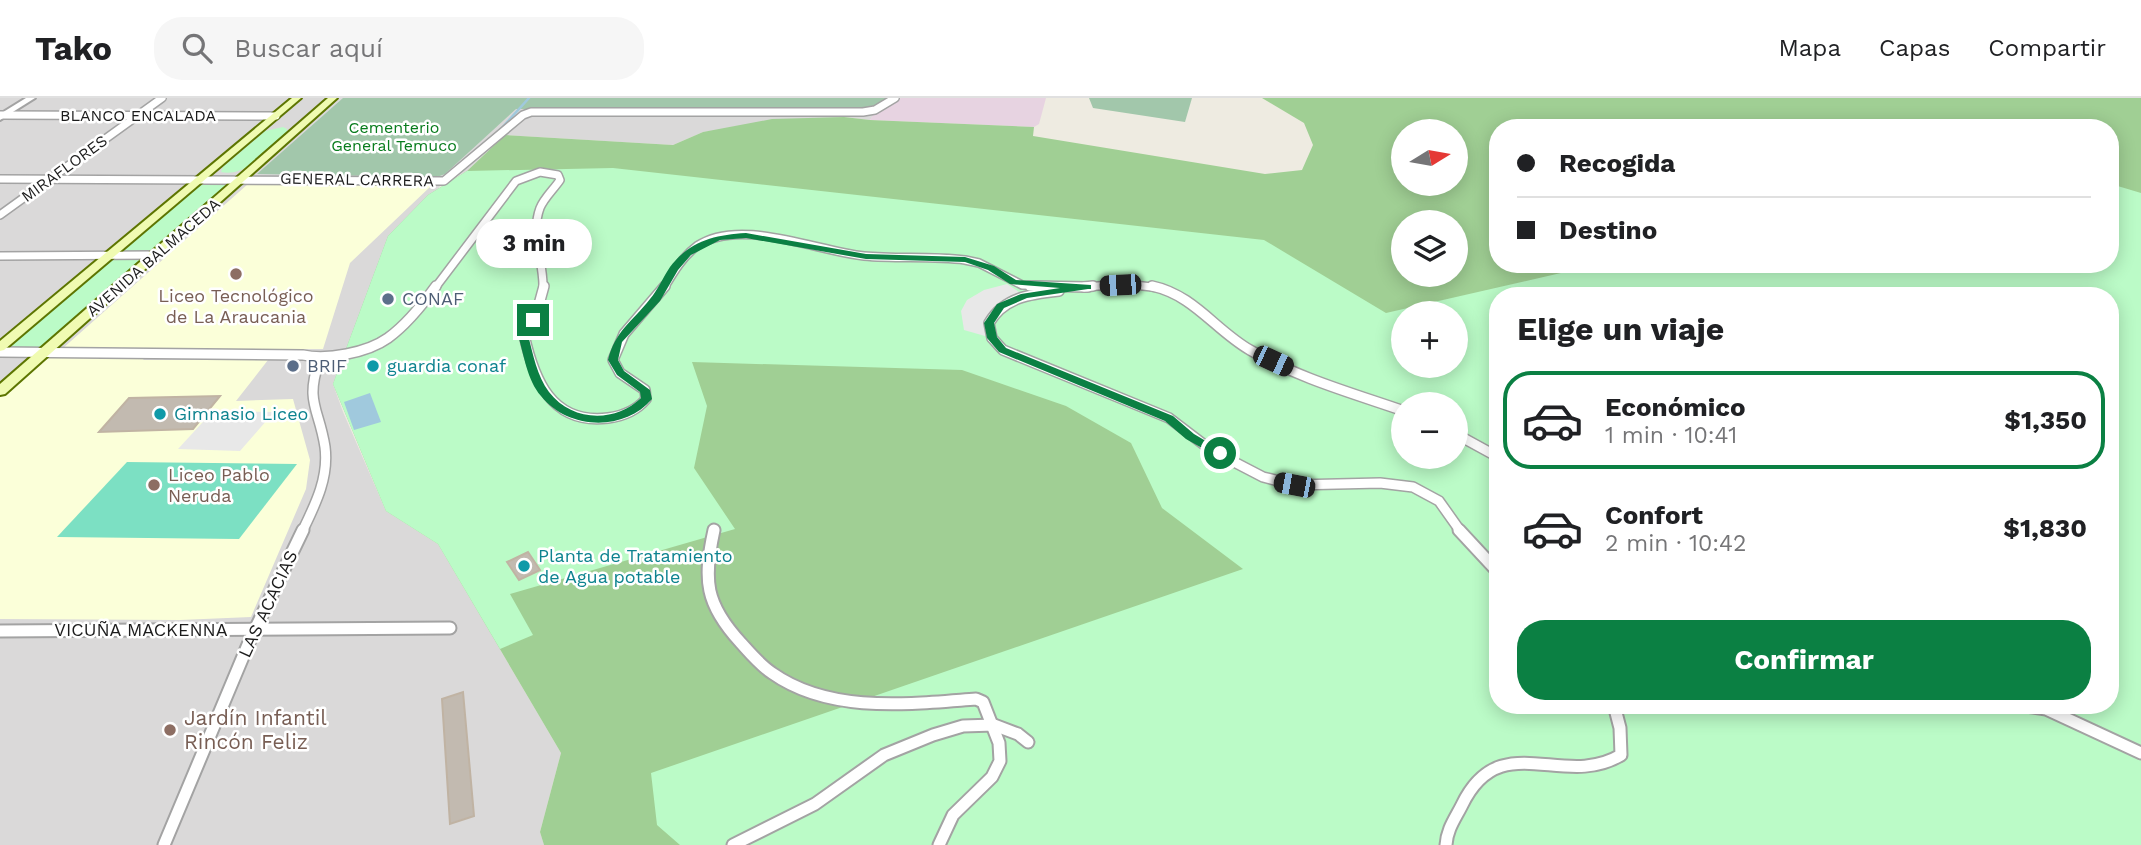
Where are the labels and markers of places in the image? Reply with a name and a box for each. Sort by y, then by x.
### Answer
marker: Liceo Tecnológico de La Araucania [228,266,244,282]
place label: Liceo Tecnológico de La Araucania [158,285,314,327]
place label: CONAF [402,288,464,309]
marker: CONAF [380,291,396,307]
place label: BRIF [307,355,347,376]
place label: guardia conaf [387,355,506,376]
marker: BRIF [285,358,301,374]
marker: guardia conaf [365,358,381,374]
place label: Gimnasio Liceo [174,403,308,424]
marker: Gimnasio Liceo [152,406,168,422]
place label: Liceo Pablo Neruda [168,464,270,506]
marker: Liceo Pablo Neruda [146,477,162,493]
place label: Planta de Tratamiento de Agua potable [538,545,732,587]
marker: Planta de Tratamiento de Agua potable [516,558,532,574]
place label: Jardín Infantil Rincón Feliz [184,705,327,754]
marker: Jardín Infantil Rincón Feliz [162,722,178,738]

